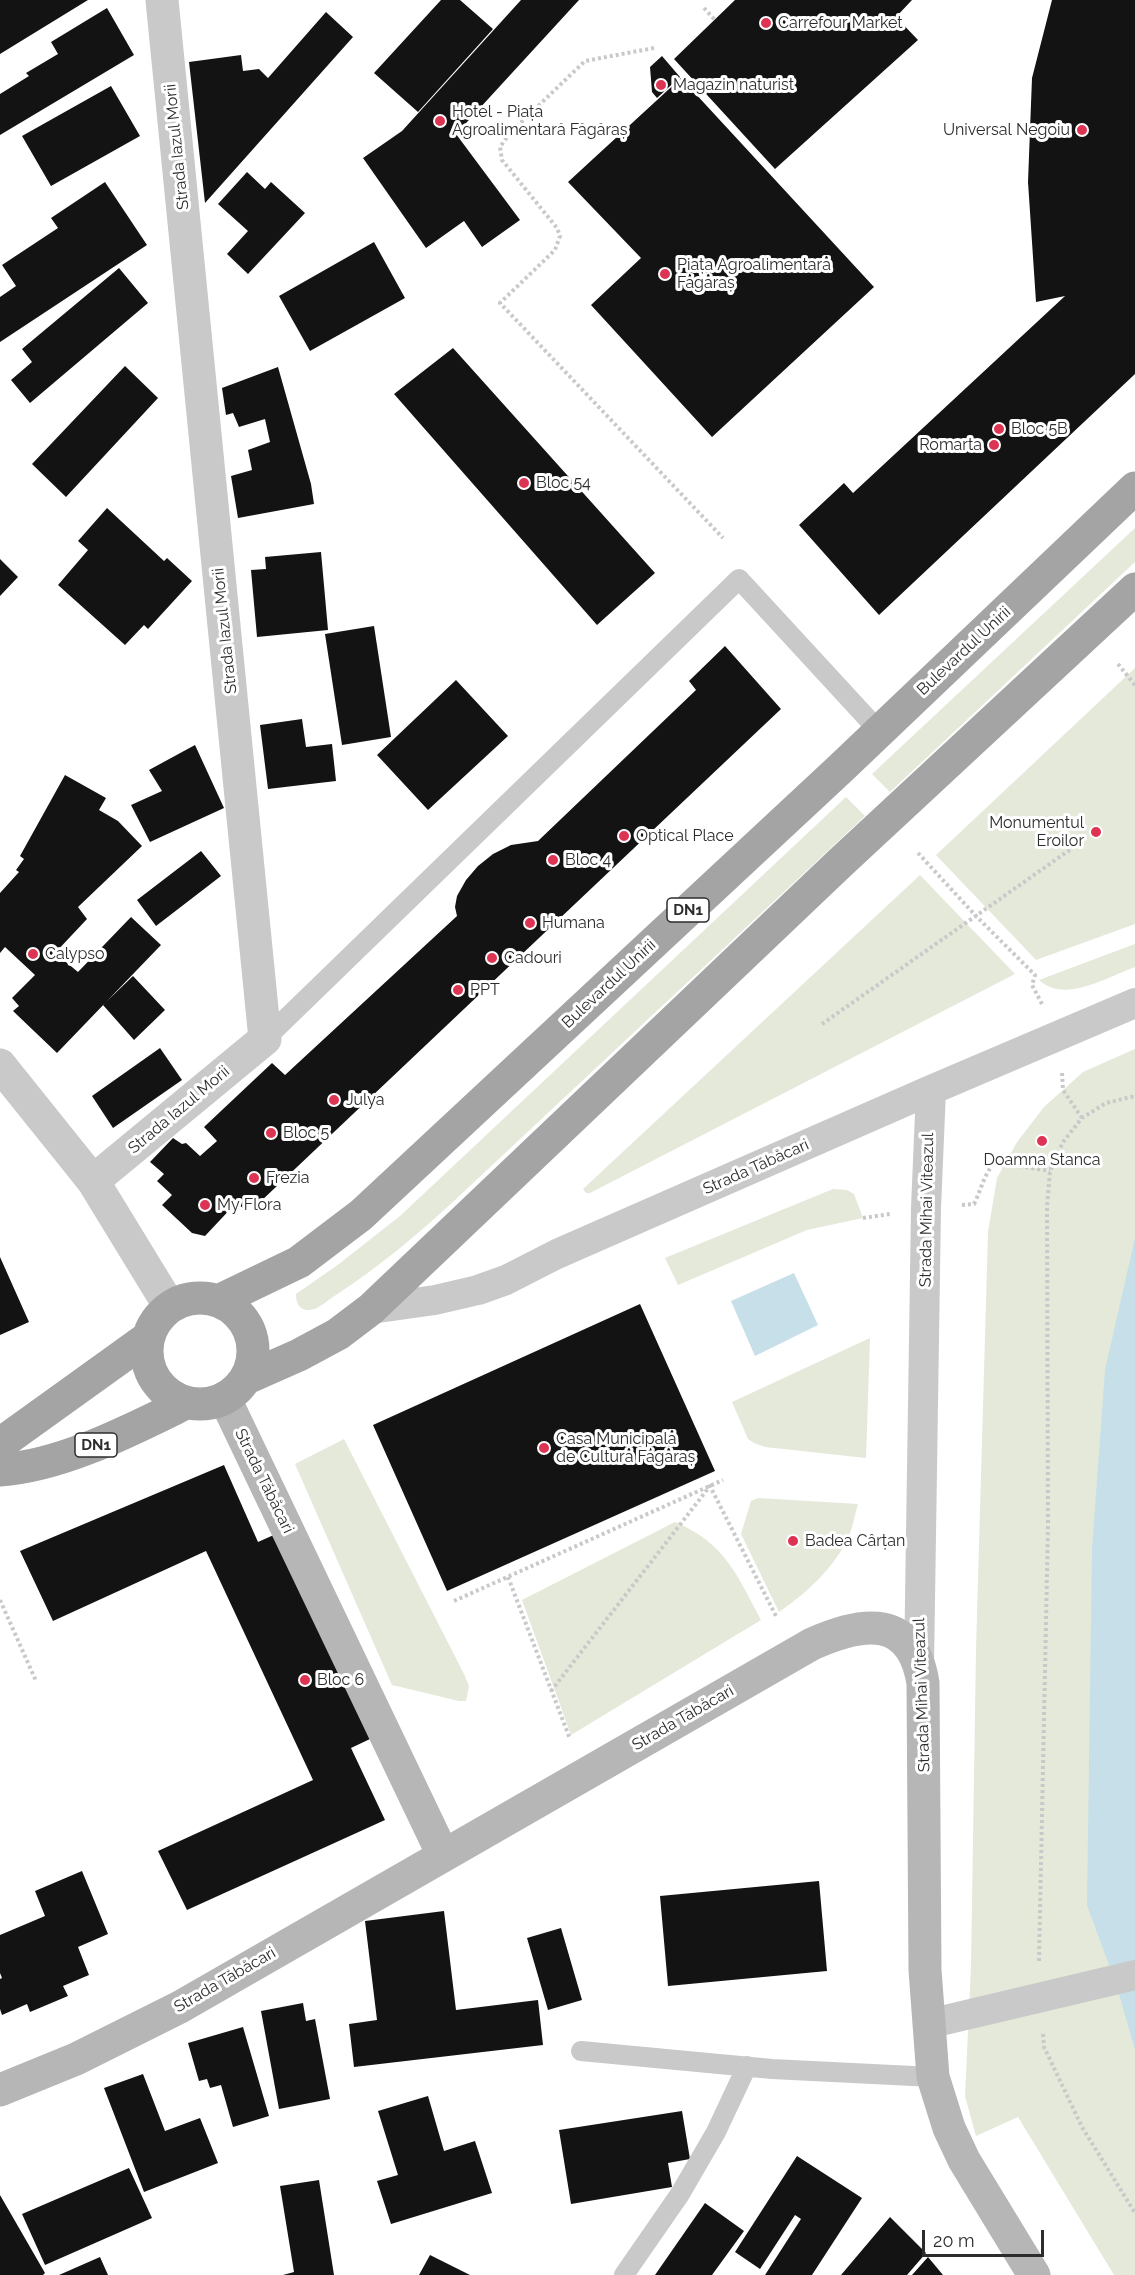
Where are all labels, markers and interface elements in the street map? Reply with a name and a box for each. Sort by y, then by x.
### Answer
place label: Carrefour Market [778,13,903,33]
marker: Carrefour Market [759,16,773,30]
place label: Magazin naturist [673,75,794,95]
marker: Magazin naturist [654,78,668,92]
street label: Strada Iazul Morii [161,83,193,211]
place label: Hotel - Piața Agroalimentară Făgăraș [452,102,627,140]
marker: Hotel - Piața Agroalimentară Făgăraș [433,114,447,128]
place label: Universal Negoiu [943,120,1070,140]
marker: Universal Negoiu [1075,123,1089,137]
place label: Piața Agroalimentară Făgăraș [677,255,831,293]
marker: Piața Agroalimentară Făgăraș [658,267,672,281]
place label: Bloc 5B [1011,419,1068,439]
marker: Bloc 5B [992,422,1006,436]
place label: Romarta [919,435,982,455]
marker: Romarta [987,438,1001,452]
place label: Bloc 54 [536,473,591,493]
marker: Bloc 54 [517,476,531,490]
street label: Strada Iazul Morii [209,567,241,695]
street label: Bulevardul Unirii [913,603,1015,699]
place label: Monumentul Eroilor [989,813,1084,851]
marker: Monumentul Eroilor [1089,825,1103,839]
place label: Optical Place [636,826,734,846]
marker: Optical Place [617,829,631,843]
place label: Bloc 4 [565,850,611,870]
marker: Bloc 4 [546,853,560,867]
road number: DN1 [667,898,709,922]
place label: Humana [542,913,605,933]
marker: Humana [523,916,537,930]
street label: Bulevardul Unirii [558,936,660,1032]
place label: Calypso [45,944,105,964]
marker: Calypso [26,947,40,961]
place label: Cadouri [504,948,562,968]
marker: Cadouri [485,951,499,965]
place label: PPT [470,980,500,1000]
marker: PPT [451,983,465,997]
street label: Strada Iazul Morii [124,1062,234,1158]
place label: Julya [346,1090,384,1110]
marker: Julya [327,1093,341,1107]
place label: Bloc 5 [283,1123,329,1143]
marker: Bloc 5 [264,1126,278,1140]
street label: Strada Mihai Viteazul [916,1133,938,1287]
marker: Doamna Stanca [1035,1134,1049,1148]
street label: Strada Tăbăcari [700,1135,812,1199]
place label: Doamna Stanca [984,1150,1100,1170]
place label: Frezia [266,1168,310,1188]
marker: Frezia [247,1171,261,1185]
place label: My Flora [217,1195,281,1215]
marker: My Flora [198,1198,212,1212]
street label: Strada Tăbăcari [230,1426,298,1536]
place label: Casa Municipală de Cultură Făgăraș [556,1429,695,1467]
road number: DN1 [75,1433,117,1457]
marker: Casa Municipală de Cultură Făgăraș [537,1441,551,1455]
place label: Badea Cârțan [805,1531,905,1551]
marker: Badea Cârțan [786,1534,800,1548]
street label: Strada Mihai Viteazul [910,1617,934,1773]
place label: Bloc 6 [317,1670,364,1690]
marker: Bloc 6 [298,1673,312,1687]
street label: Strada Tăbăcari [629,1681,737,1755]
street label: Strada Tăbăcari [171,1943,279,2017]
scale bar [925,2218,1046,2256]
text: 20 m [933,2230,975,2251]

